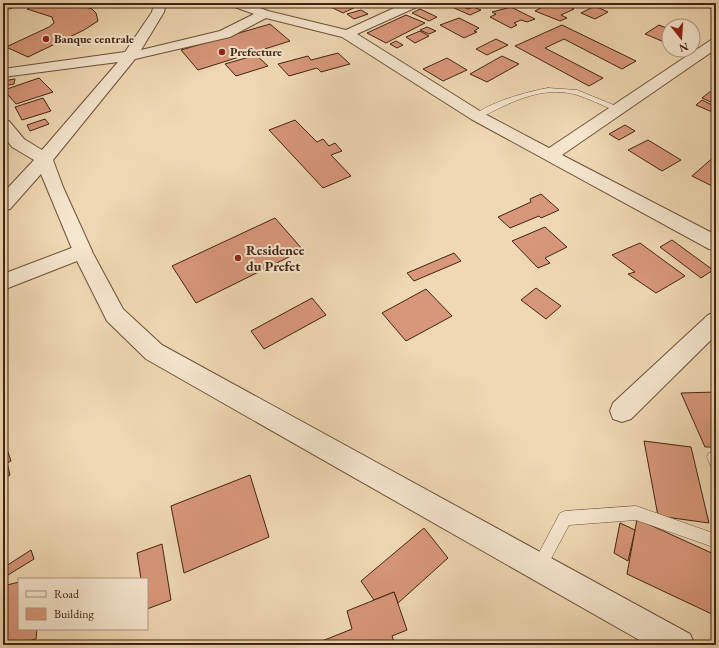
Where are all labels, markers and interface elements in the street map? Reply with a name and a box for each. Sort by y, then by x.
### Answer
north arrow [661,18,701,58]
place label: Banque centrale [54,31,134,47]
marker: Banque centrale [41,34,51,44]
text: N [678,40,690,56]
place label: Prefecture [230,44,282,60]
marker: Prefecture [217,47,227,57]
place label: Residence du Prefet [246,241,305,275]
marker: Residence du Prefet [233,253,243,263]
legend [18,578,148,630]
text: Road [54,586,80,602]
text: Building [54,606,95,622]

